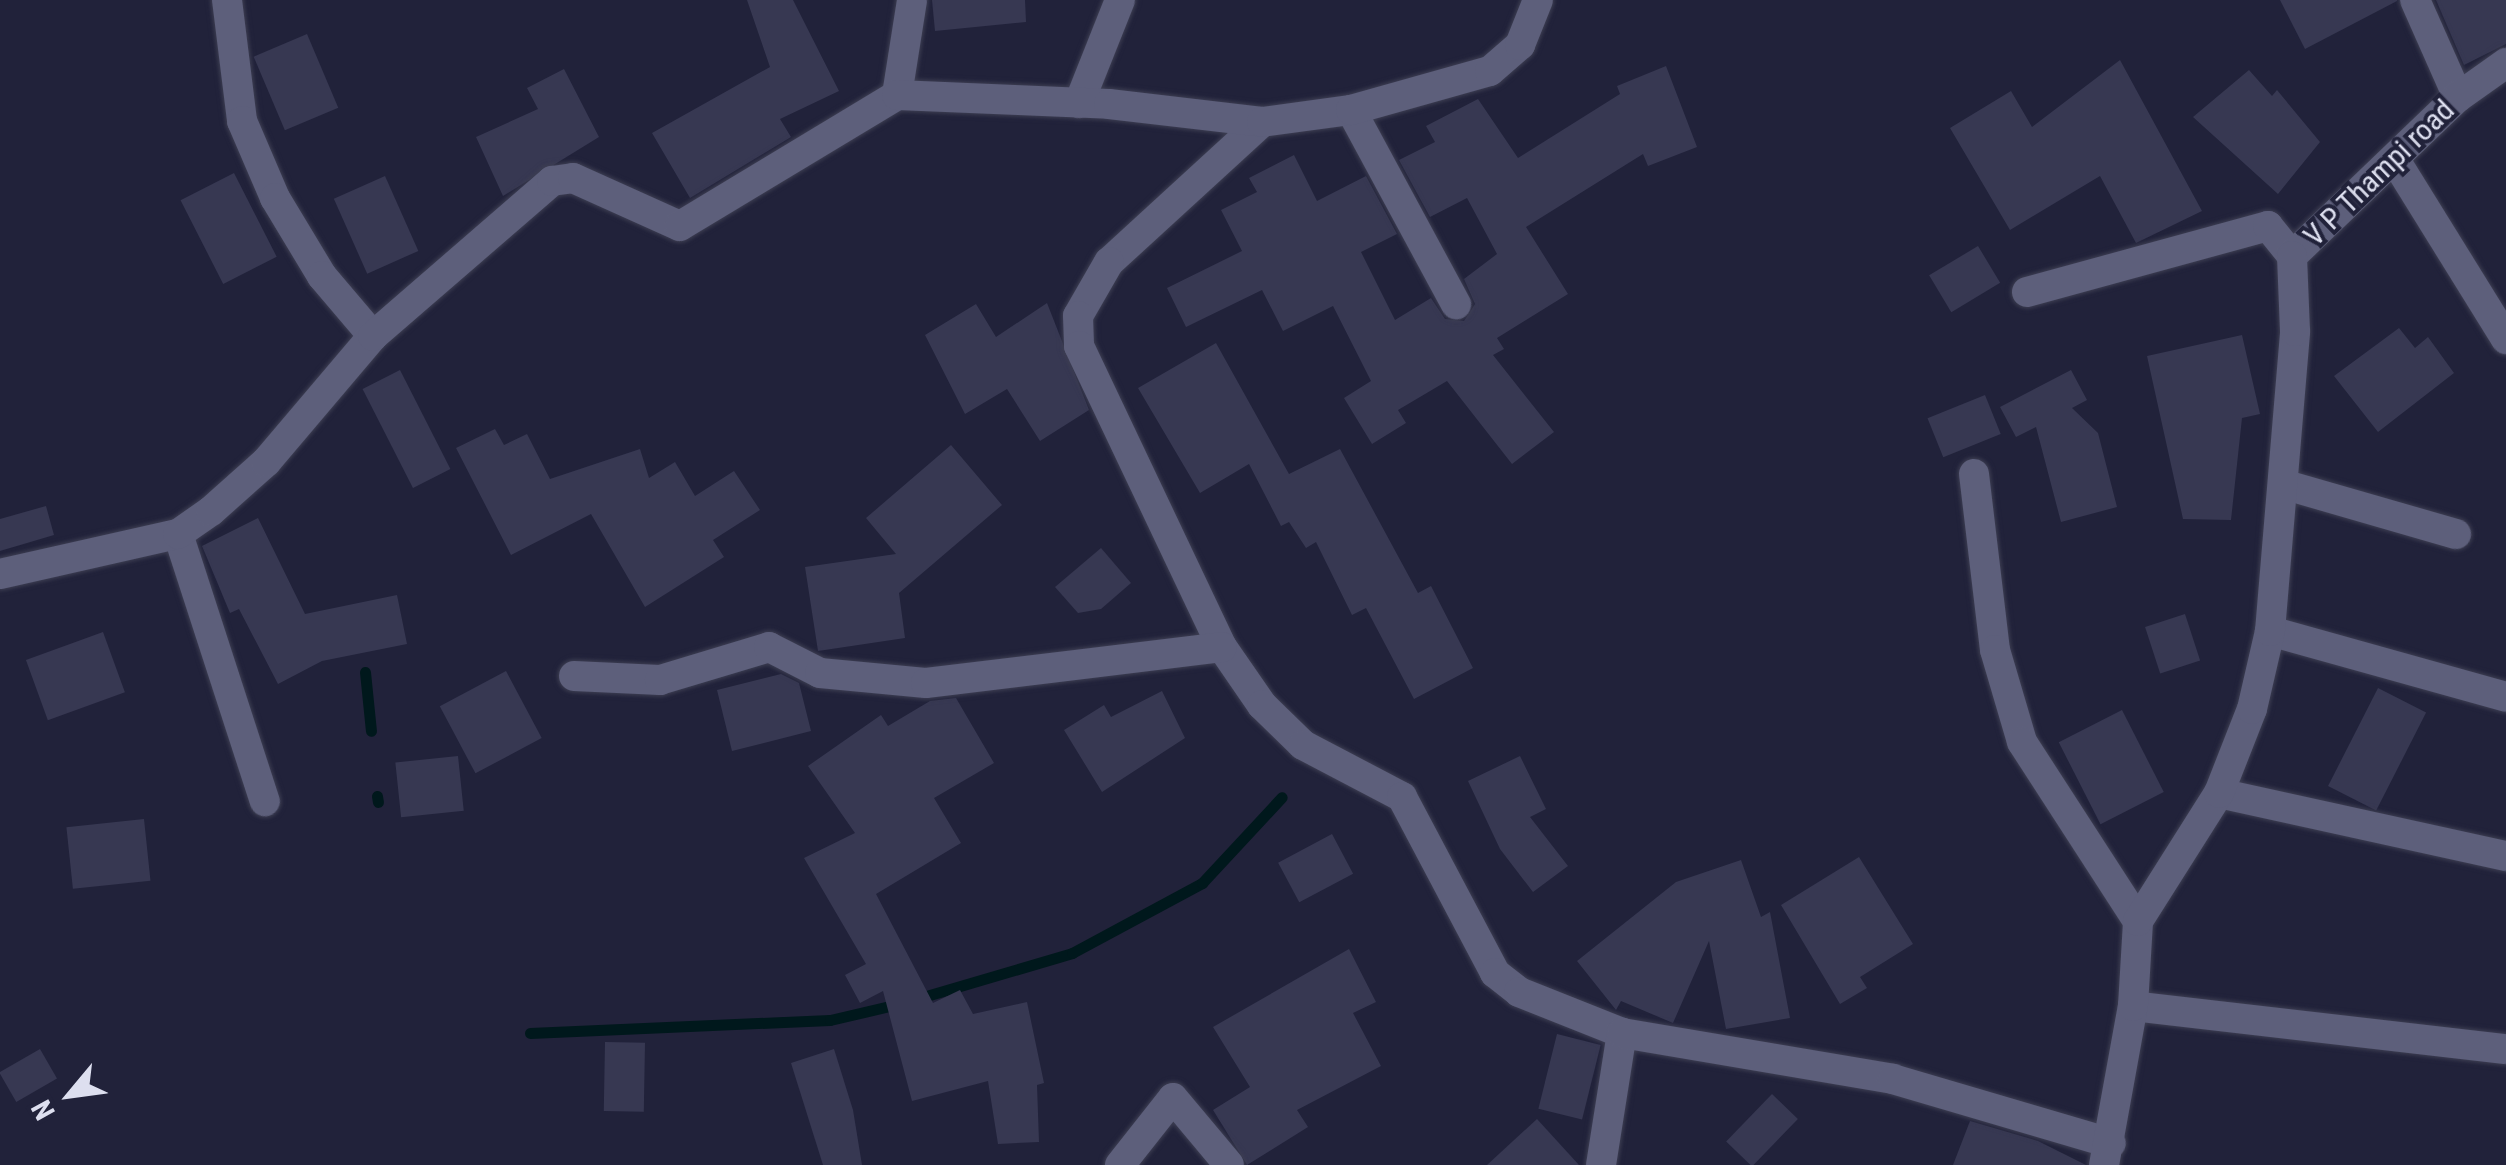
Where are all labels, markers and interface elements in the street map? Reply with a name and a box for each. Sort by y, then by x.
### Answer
street label: V P Thampi road [2296,92,2462,254]
north arrow [20,1045,120,1145]
text: N [25,1094,62,1125]

